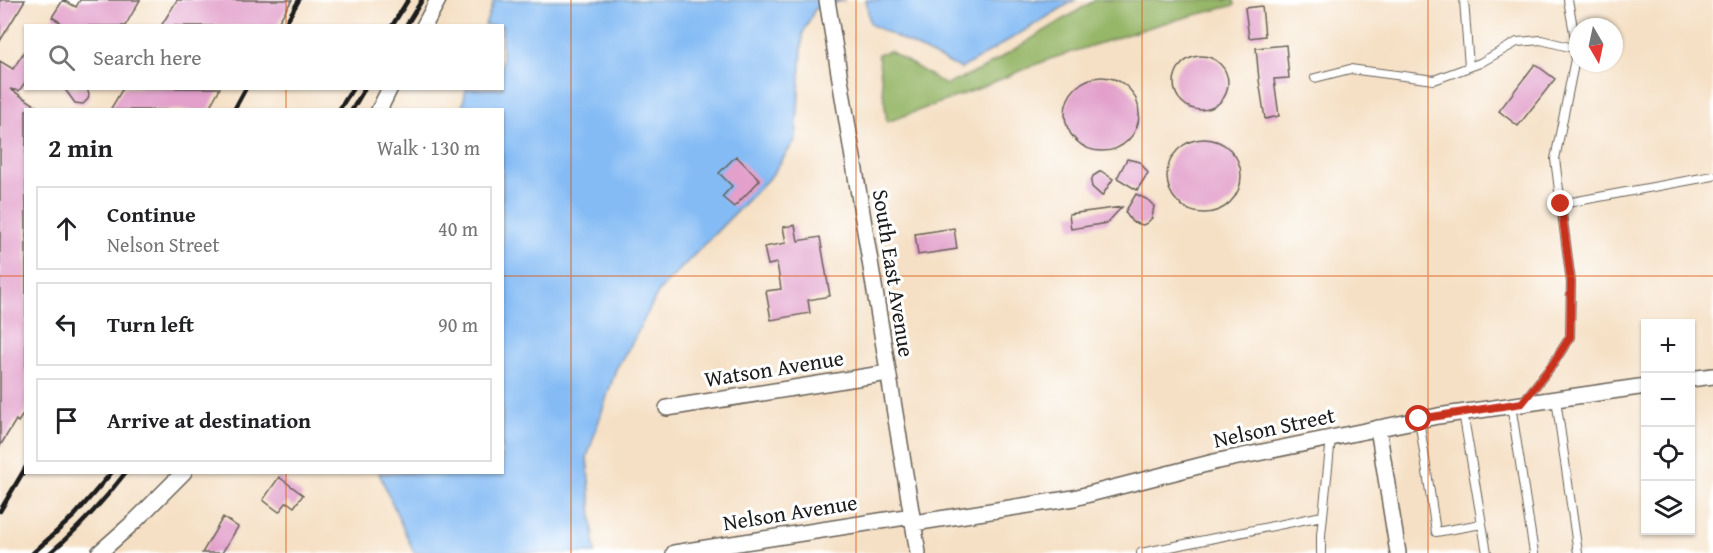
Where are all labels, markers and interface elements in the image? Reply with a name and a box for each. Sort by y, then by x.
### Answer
north arrow [1569,18,1623,72]
search box [24,24,504,90]
icon: search [45,41,78,74]
text: Search here [93,41,202,73]
text: 2 min [48,128,113,167]
text: Walk · 130 m [377,133,480,162]
street label: South East Avenue [865,187,923,359]
route end [1547,190,1573,216]
text: Continue [107,198,196,230]
icon: ahead [50,212,83,245]
text: 40 m [438,214,478,243]
text: Nelson Street [107,230,219,259]
icon: left [50,308,83,341]
text: Turn left [107,308,194,340]
text: 90 m [438,310,478,339]
map controls [1641,319,1695,535]
button: + [1641,319,1695,373]
street label: Watson Avenue [702,341,846,395]
button: − [1641,373,1695,427]
street label: Nelson Street [1210,398,1338,456]
icon: arrive [50,404,83,437]
text: Arrive at destination [107,404,311,436]
route start [1405,405,1431,431]
button: locate [1641,427,1695,481]
button: layers [1641,481,1695,535]
street label: Nelson Avenue [721,486,859,538]

